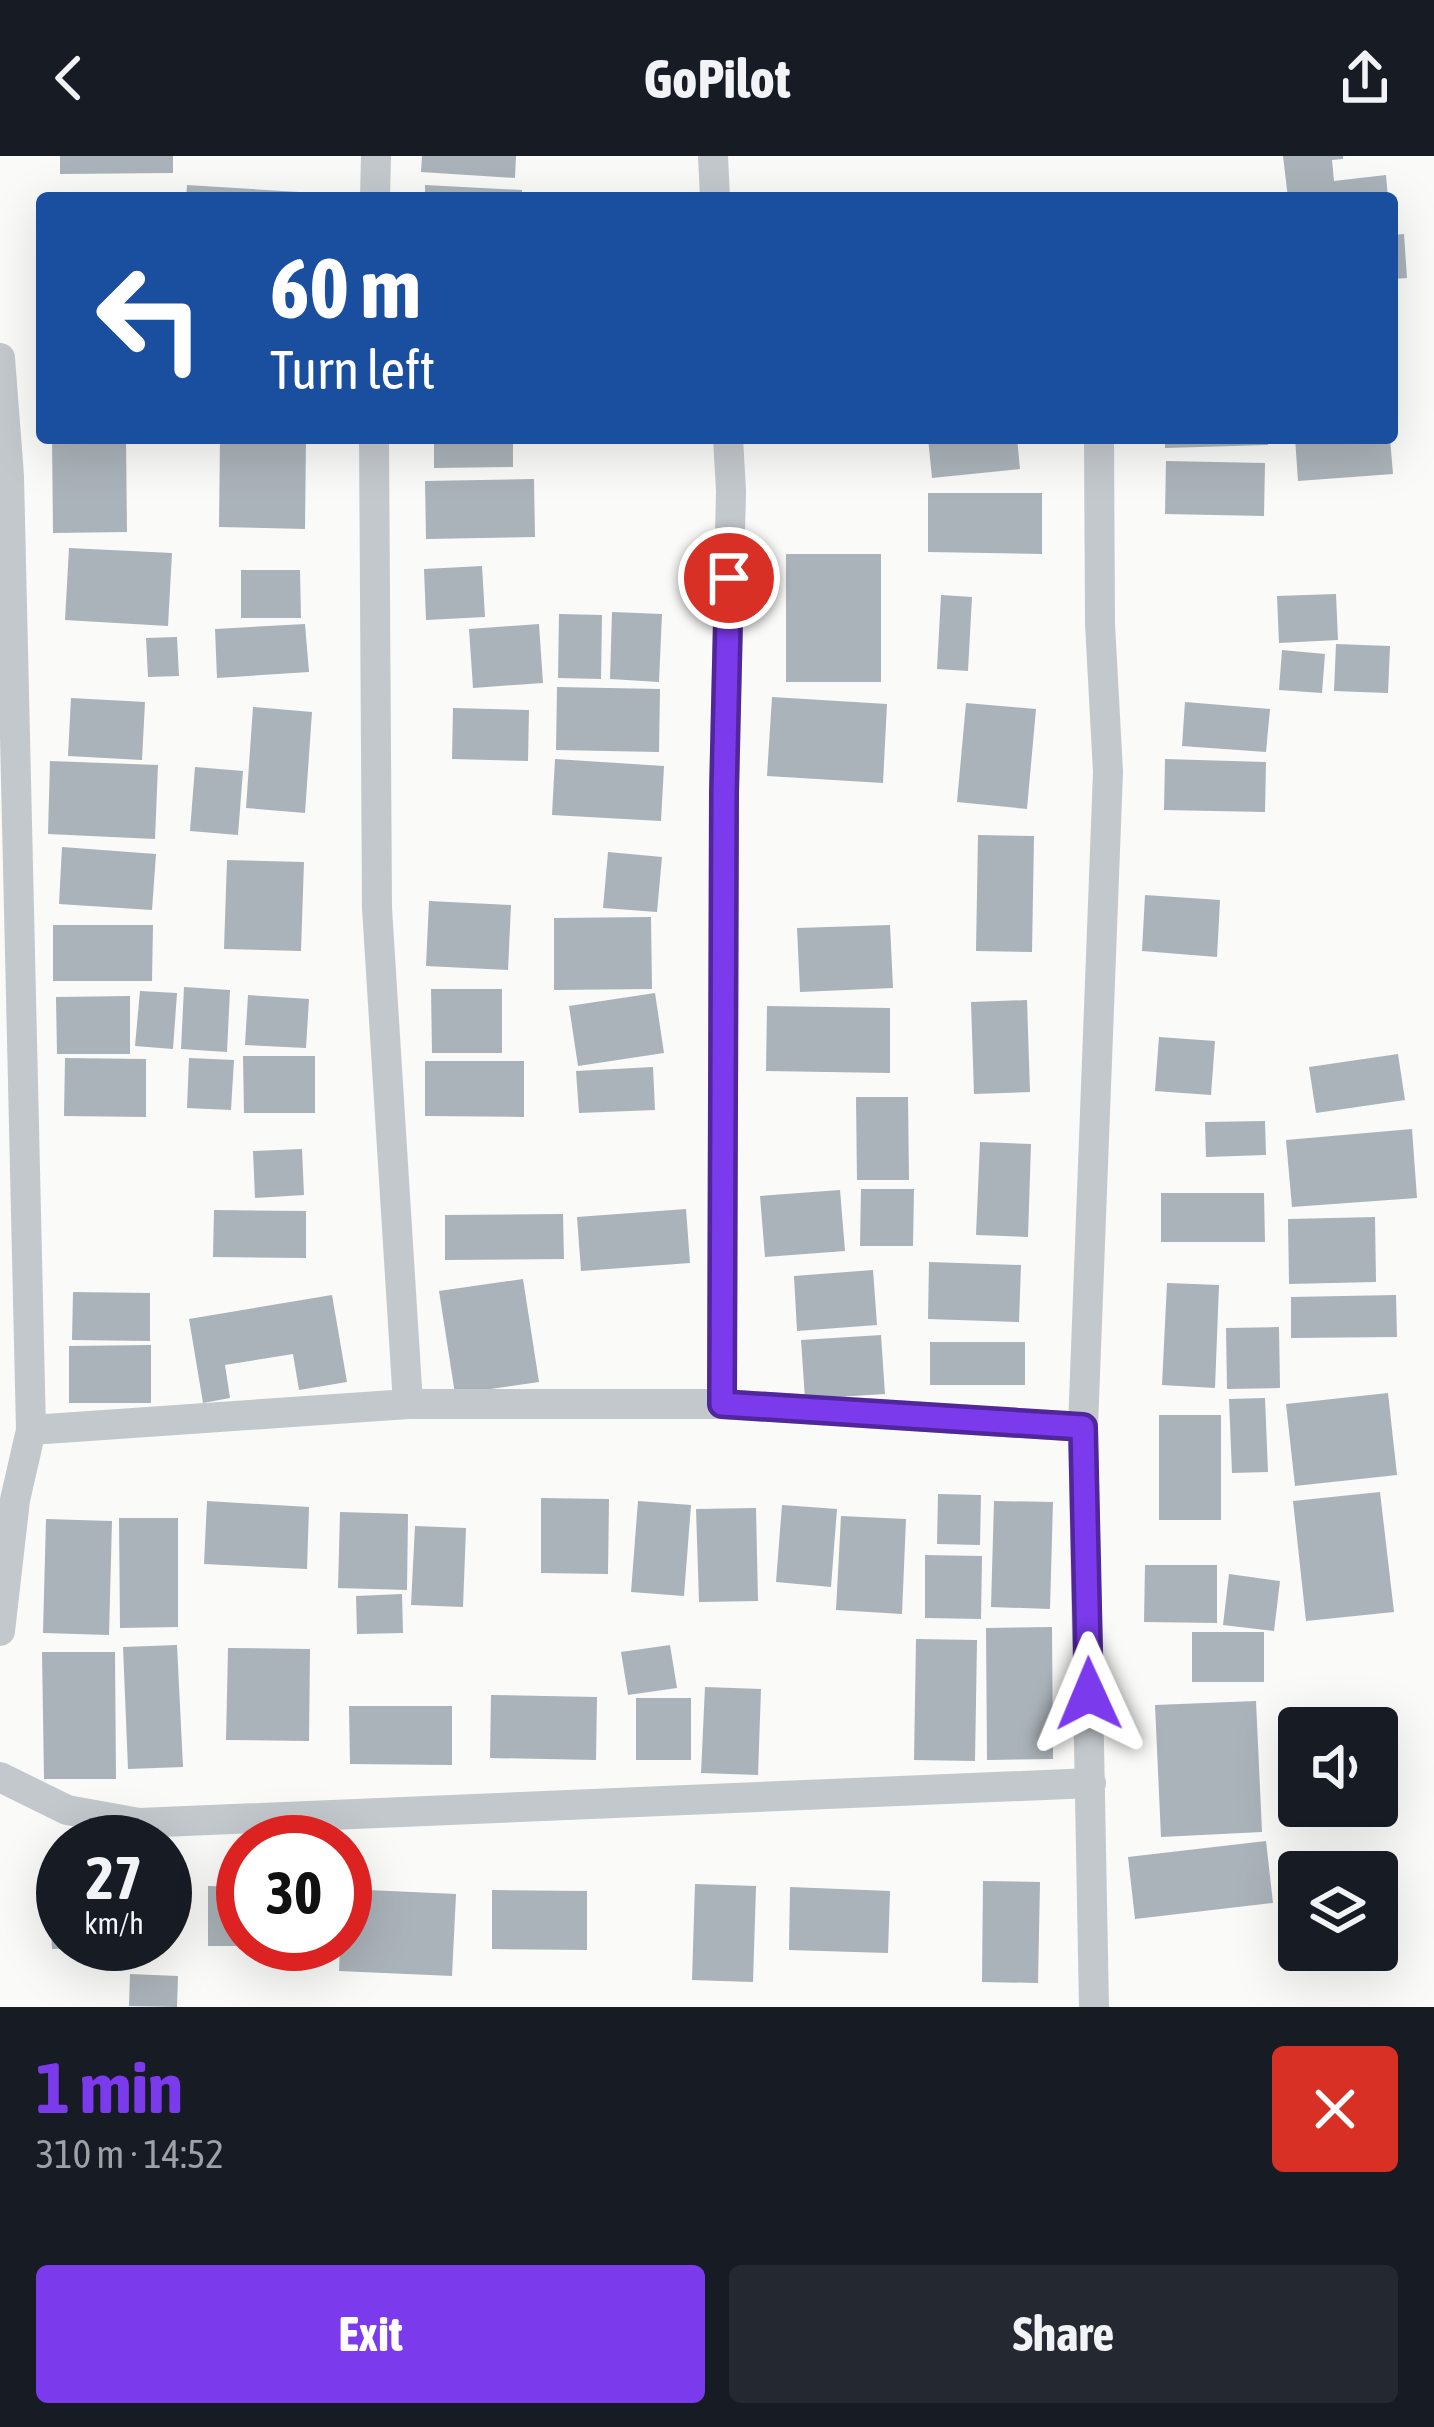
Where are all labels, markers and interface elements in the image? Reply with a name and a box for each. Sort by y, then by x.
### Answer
icon: back [36,45,102,111]
icon: share [1332,45,1398,111]
text: GoPilot [643,48,791,109]
icon: left [72,240,228,396]
text: 60 m [270,240,421,336]
text: Turn left [270,339,435,400]
pin [678,527,780,629]
icon: arrive [696,545,762,611]
position arrow [1026,1631,1152,1757]
map controls [1278,1707,1398,1971]
button: sound [1278,1707,1398,1827]
speed limit sign: 30 [216,1815,372,1971]
text: 27 [86,1843,142,1912]
button: layers [1278,1851,1398,1971]
text: km/h [84,1906,144,1940]
text: 1 min [36,2046,183,2128]
button: close [1272,2046,1398,2172]
text: 310 m · 14:52 [36,2132,224,2176]
button: Exit [36,2265,705,2403]
button: Share [729,2265,1398,2403]

